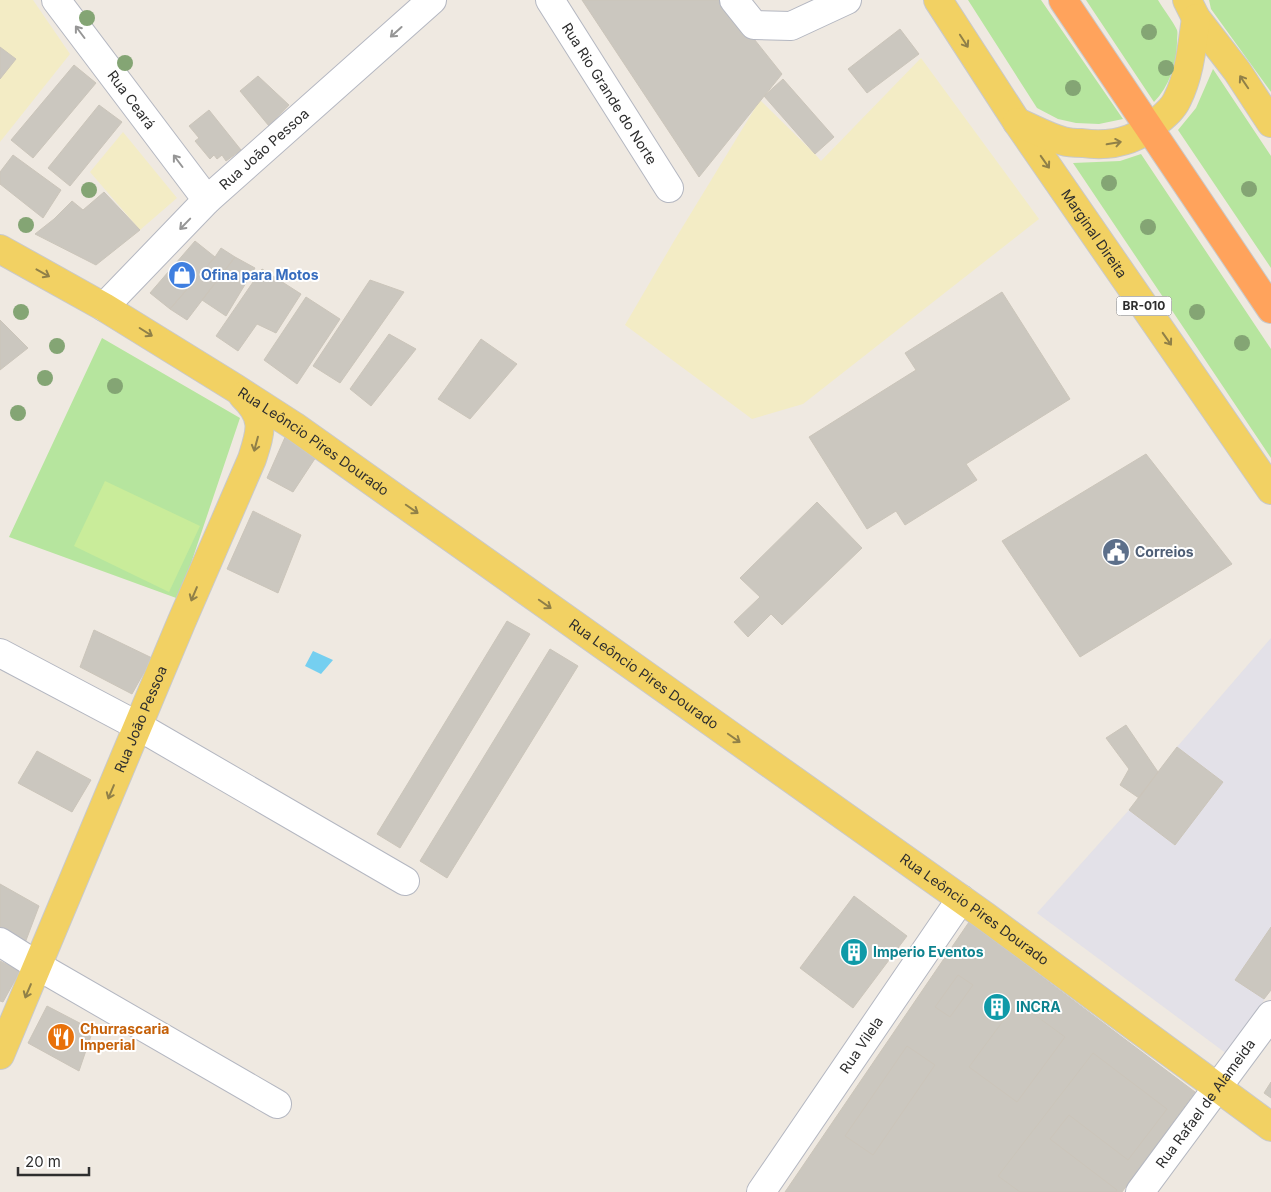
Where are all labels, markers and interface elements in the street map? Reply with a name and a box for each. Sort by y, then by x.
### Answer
street label: Rua Rio Grande do Norte [559,19,661,168]
one-way arrow [75,25,85,39]
one-way arrow [389,27,402,38]
one-way arrow [959,34,969,48]
street label: Rua Ceará [104,67,159,132]
one-way arrow [1239,75,1249,89]
street label: Rua João Pessoa [216,105,312,193]
one-way arrow [1105,137,1121,147]
one-way arrow [173,154,183,168]
one-way arrow [1040,155,1050,169]
street label: Marginal Direita [1058,186,1131,281]
one-way arrow [179,217,191,229]
shop icon: Ofina para Motos [167,260,197,290]
place label: Ofina para Motos [201,266,319,283]
one-way arrow [35,268,50,278]
road number: BR-010 [1116,296,1172,316]
one-way arrow [138,328,152,338]
one-way arrow [1162,332,1172,346]
street label: Rua Leôncio Pires Dourado [235,383,393,499]
one-way arrow [251,436,261,452]
one-way arrow [405,504,418,515]
public building icon: Correios [1101,537,1131,567]
place label: Correios [1135,543,1194,560]
one-way arrow [188,586,198,601]
one-way arrow [538,598,551,609]
street label: Rua Leôncio Pires Dourado [566,615,722,732]
street label: Rua João Pessoa [110,663,170,775]
one-way arrow [727,733,741,743]
one-way arrow [105,784,115,799]
street label: Rua Leôncio Pires Dourado [897,850,1053,968]
building icon: Imperio Eventos [839,937,869,967]
place label: Imperio Eventos [873,943,984,960]
one-way arrow [22,983,32,998]
building icon: INCRA [982,992,1012,1022]
place label: INCRA [1016,998,1061,1015]
street label: Rua Vilela [836,1013,886,1076]
place label: Churrascaria Imperial [80,1020,169,1053]
restaurant icon: Churrascaria Imperial [46,1022,76,1052]
street label: Rua Rafael de Alameida [1152,1035,1258,1171]
scale bar [18,1144,89,1176]
text: 20 m [25,1152,61,1171]

